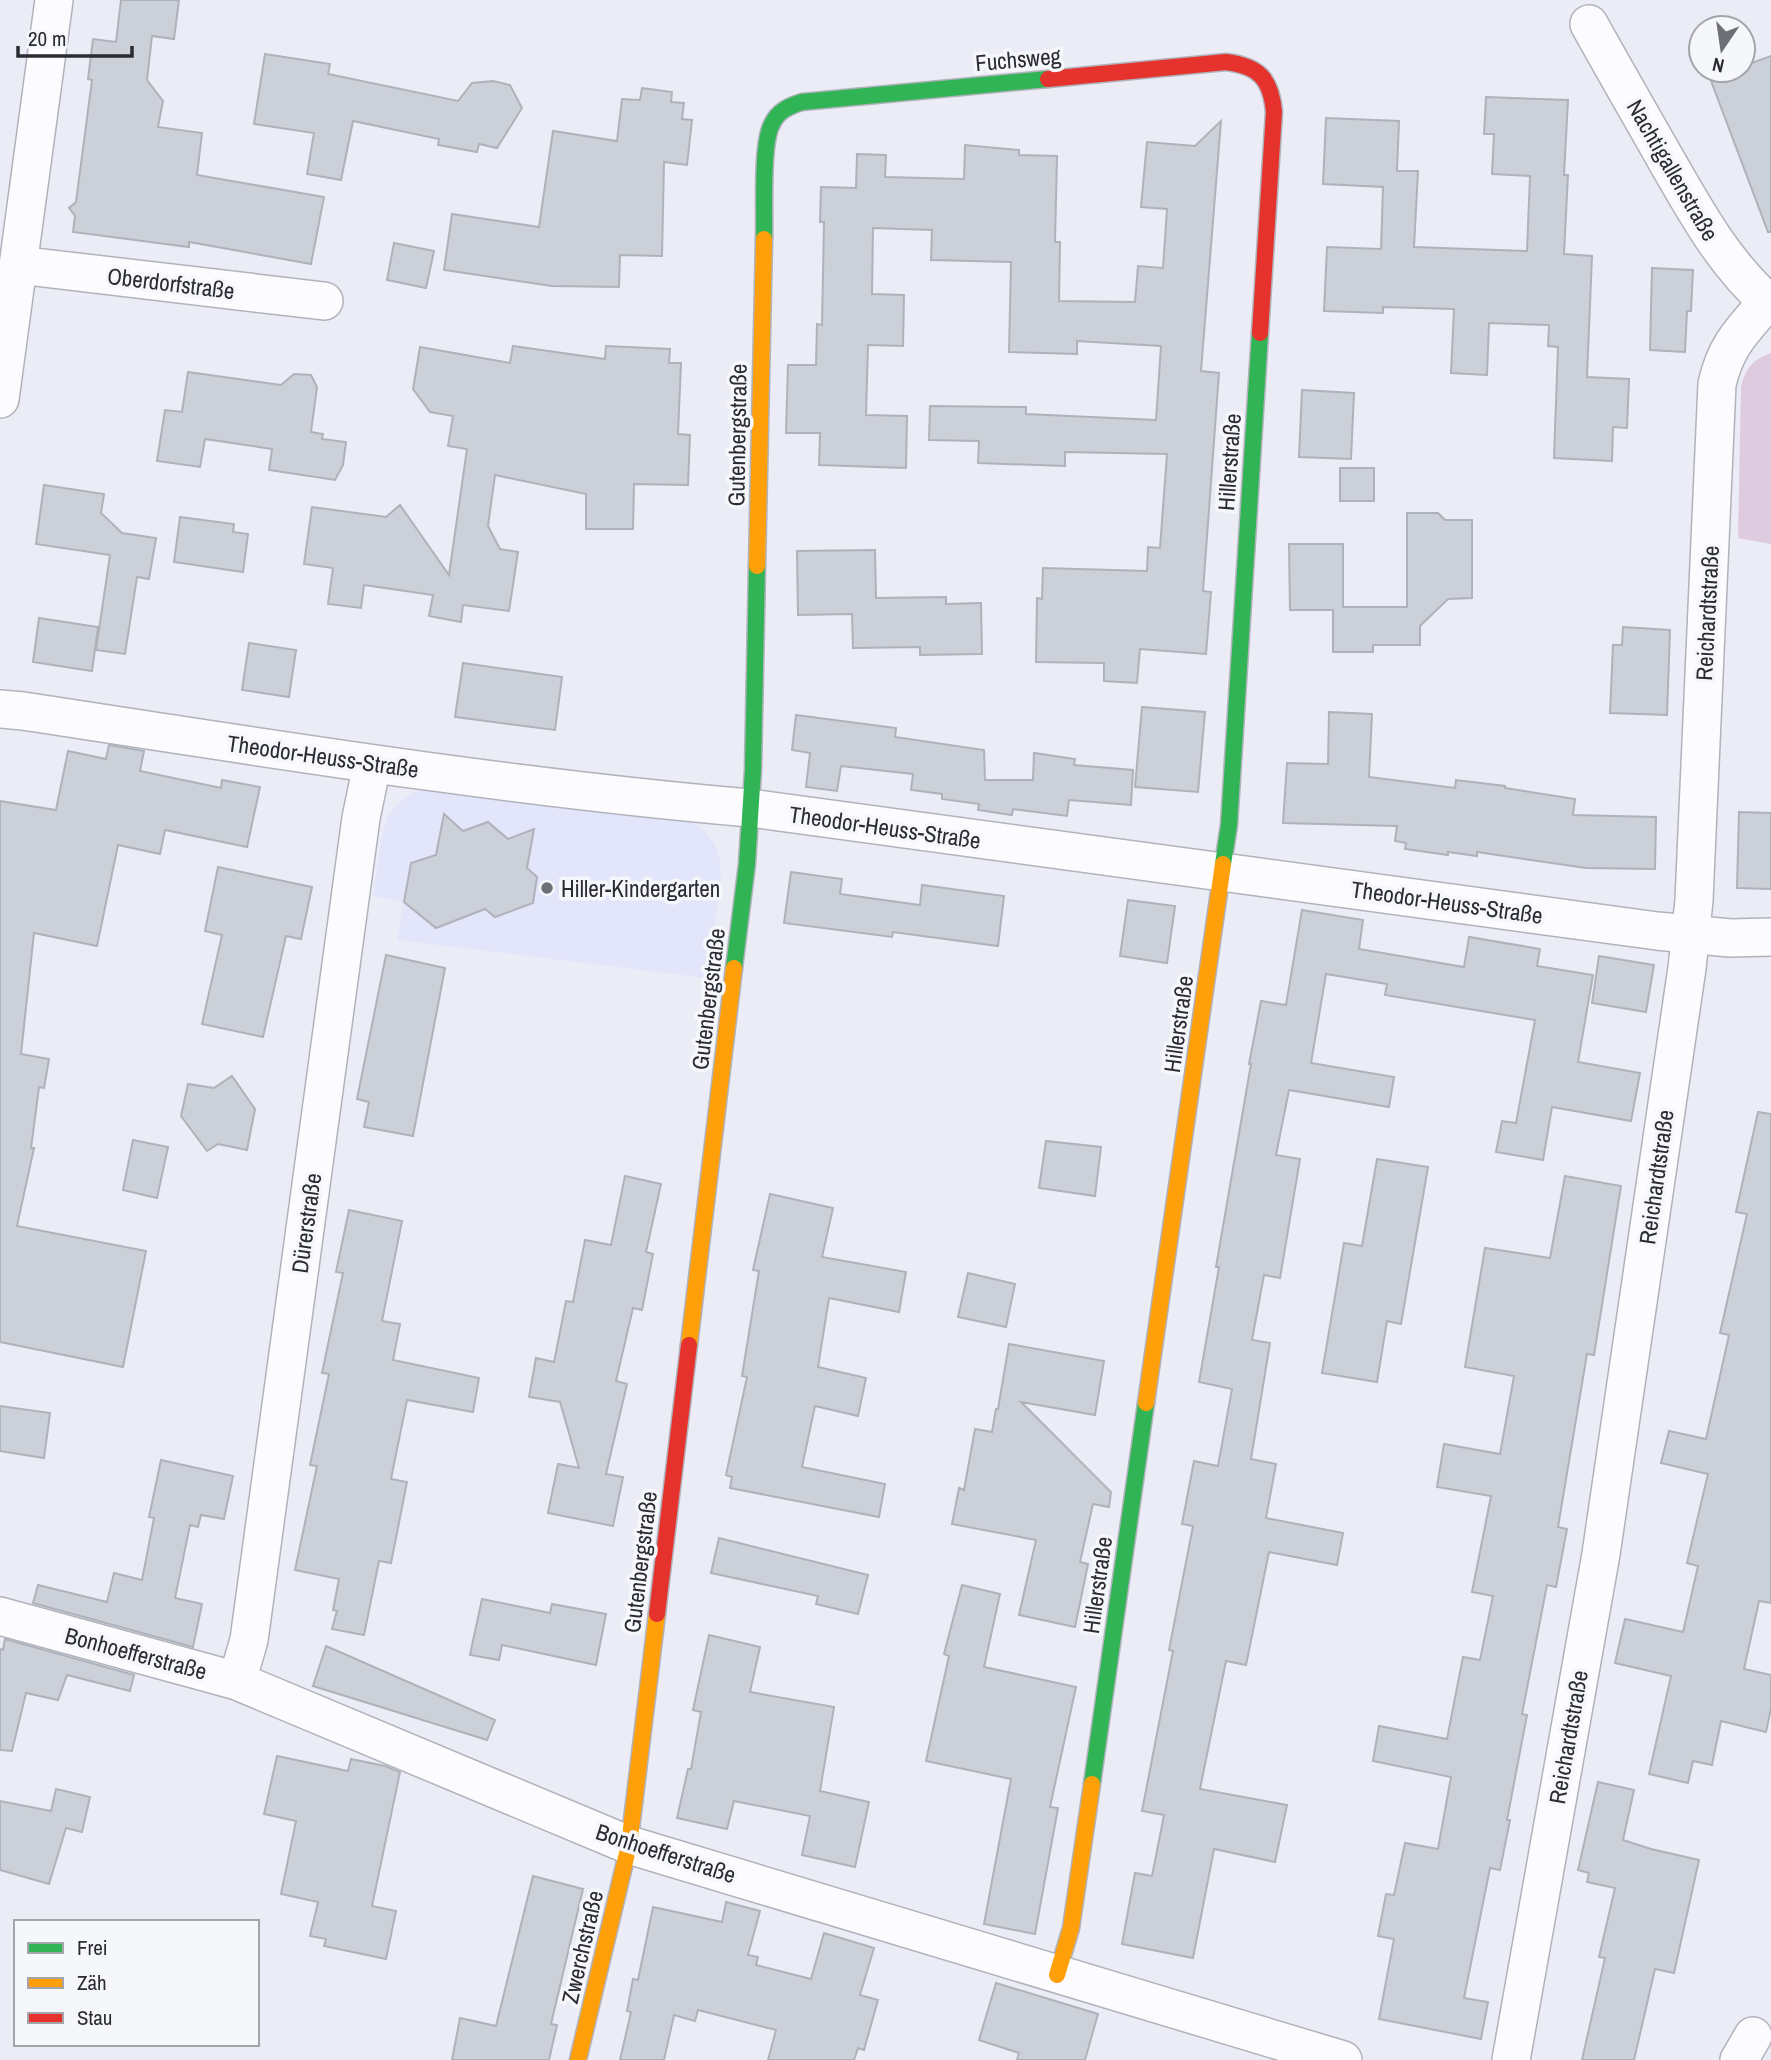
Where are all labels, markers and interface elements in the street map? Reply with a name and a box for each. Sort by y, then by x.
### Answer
scale bar [18,14,131,58]
north arrow [1687,14,1757,84]
text: 20 m [28,24,66,53]
street label: Fuchsweg [974,40,1063,78]
text: N [1710,52,1727,79]
street label: Nachtigallenstraße [1620,94,1726,246]
street label: Oberdorfstraße [106,260,236,306]
street label: Gutenbergstraße [720,363,754,507]
street label: Hillerstraße [1210,412,1248,512]
street label: Reichardtstraße [1688,545,1726,681]
street label: Theodor-Heuss-Straße [225,727,421,785]
street label: Theodor-Heuss-Straße [787,798,983,856]
place label: Hiller-Kindergarten [561,873,720,904]
street label: Theodor-Heuss-Straße [1349,873,1545,931]
marker: Hiller-Kindergarten [539,880,555,896]
street label: Gutenbergstraße [684,926,732,1072]
street label: Hillerstraße [1156,974,1200,1074]
street label: Reichardtstraße [1631,1108,1681,1246]
street label: Dürerstraße [284,1171,328,1275]
street label: Gutenbergstraße [616,1489,664,1635]
street label: Hillerstraße [1075,1535,1119,1635]
street label: Bonhoefferstraße [62,1619,210,1687]
street label: Reichardtstraße [1541,1668,1595,1806]
street label: Bonhoefferstraße [592,1816,740,1890]
street label: Zwerchstraße [554,1887,610,2007]
legend [14,1920,259,2046]
text: Frei [77,1933,108,1962]
text: Zäh [77,1968,107,1997]
text: Stau [77,2003,112,2032]

